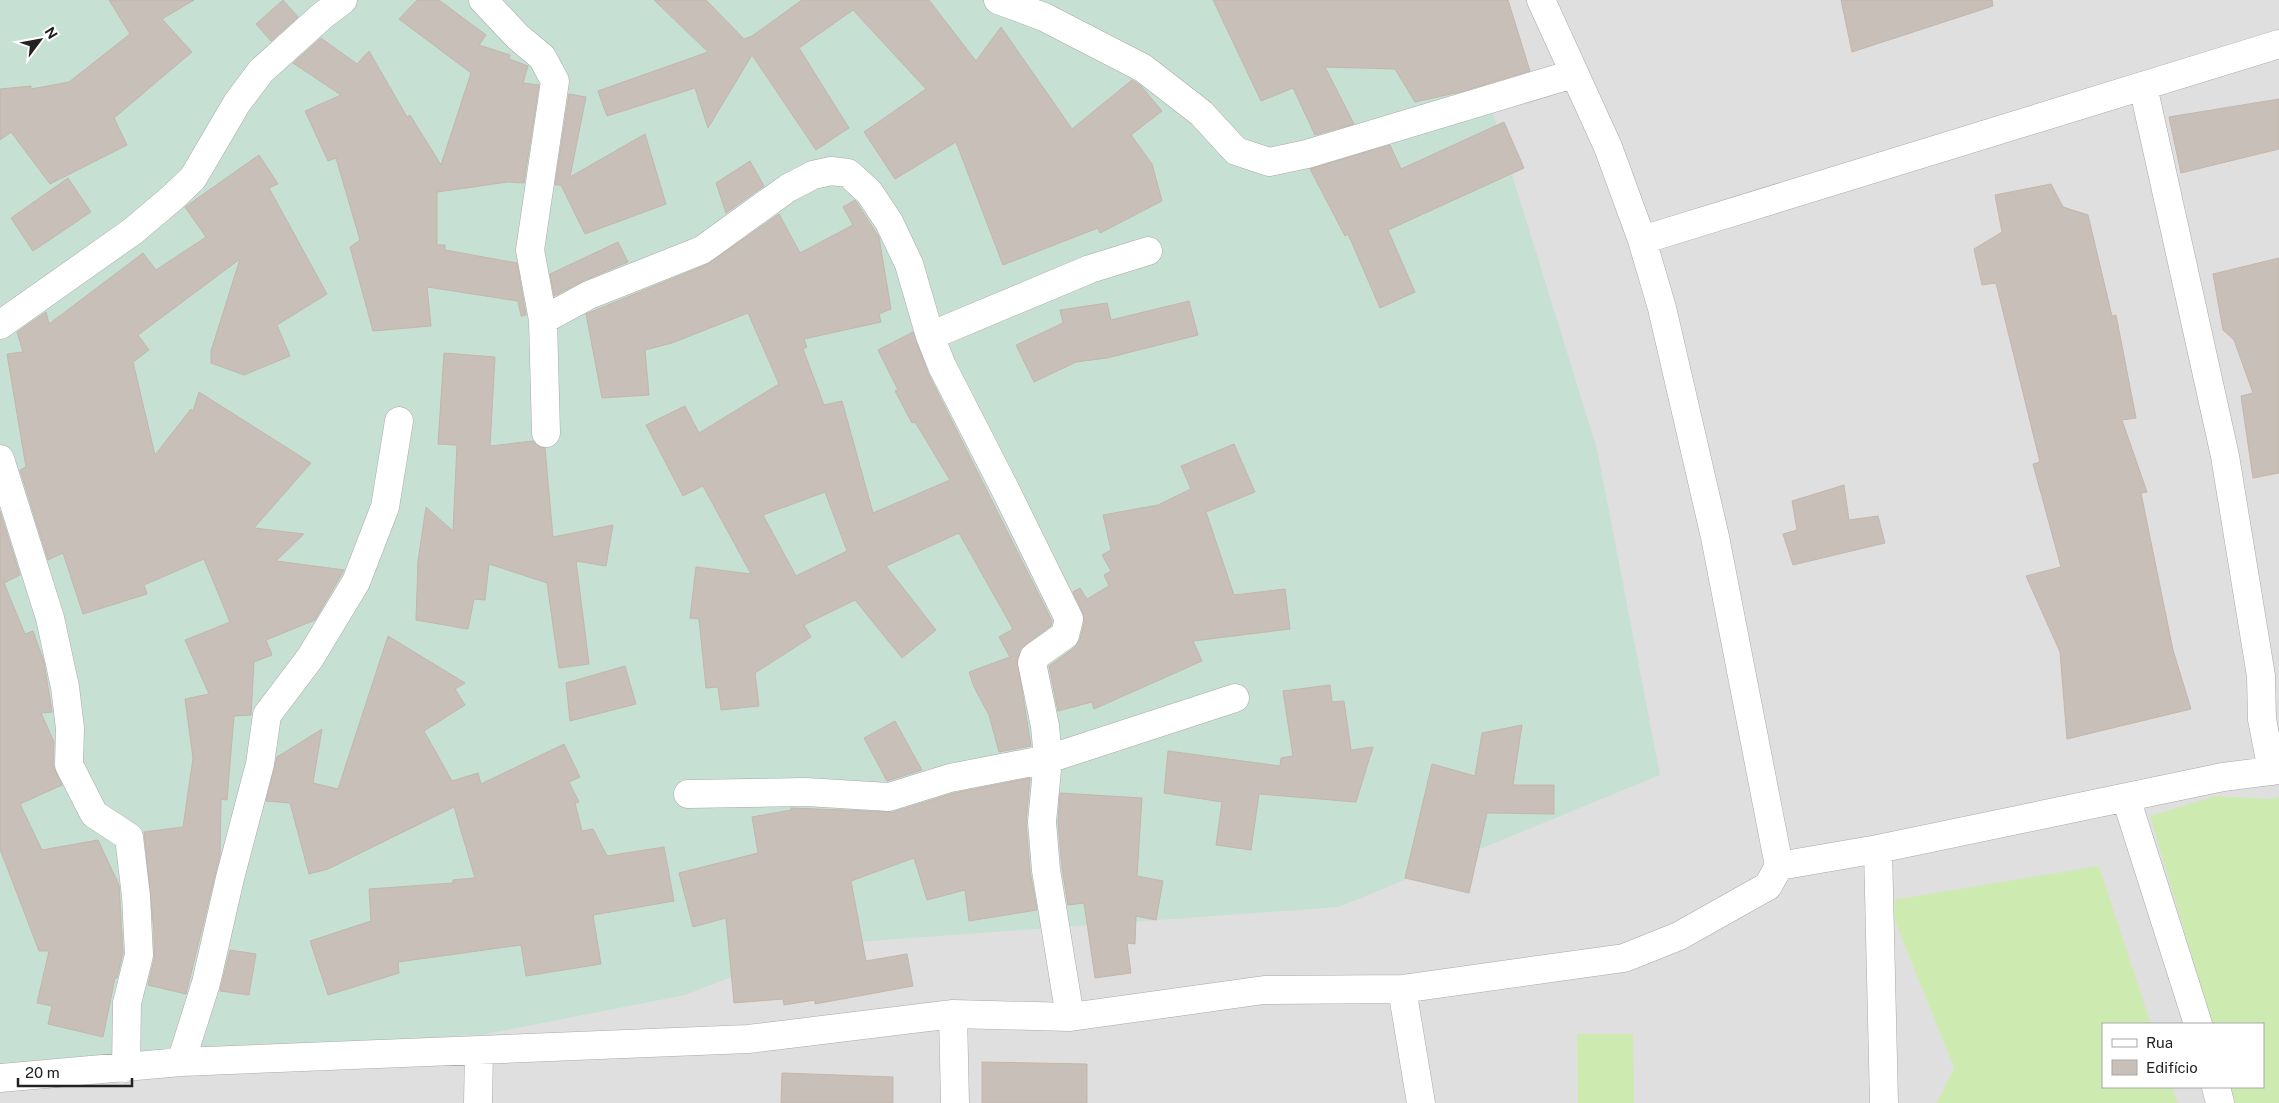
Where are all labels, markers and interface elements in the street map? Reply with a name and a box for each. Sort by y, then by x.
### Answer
north arrow [15,15,65,65]
text: N [41,24,61,42]
legend [2102,1023,2264,1088]
text: Rua [2146,1034,2173,1051]
scale bar [18,1056,131,1088]
text: Edifício [2146,1059,2198,1076]
text: 20 m [25,1064,60,1081]

